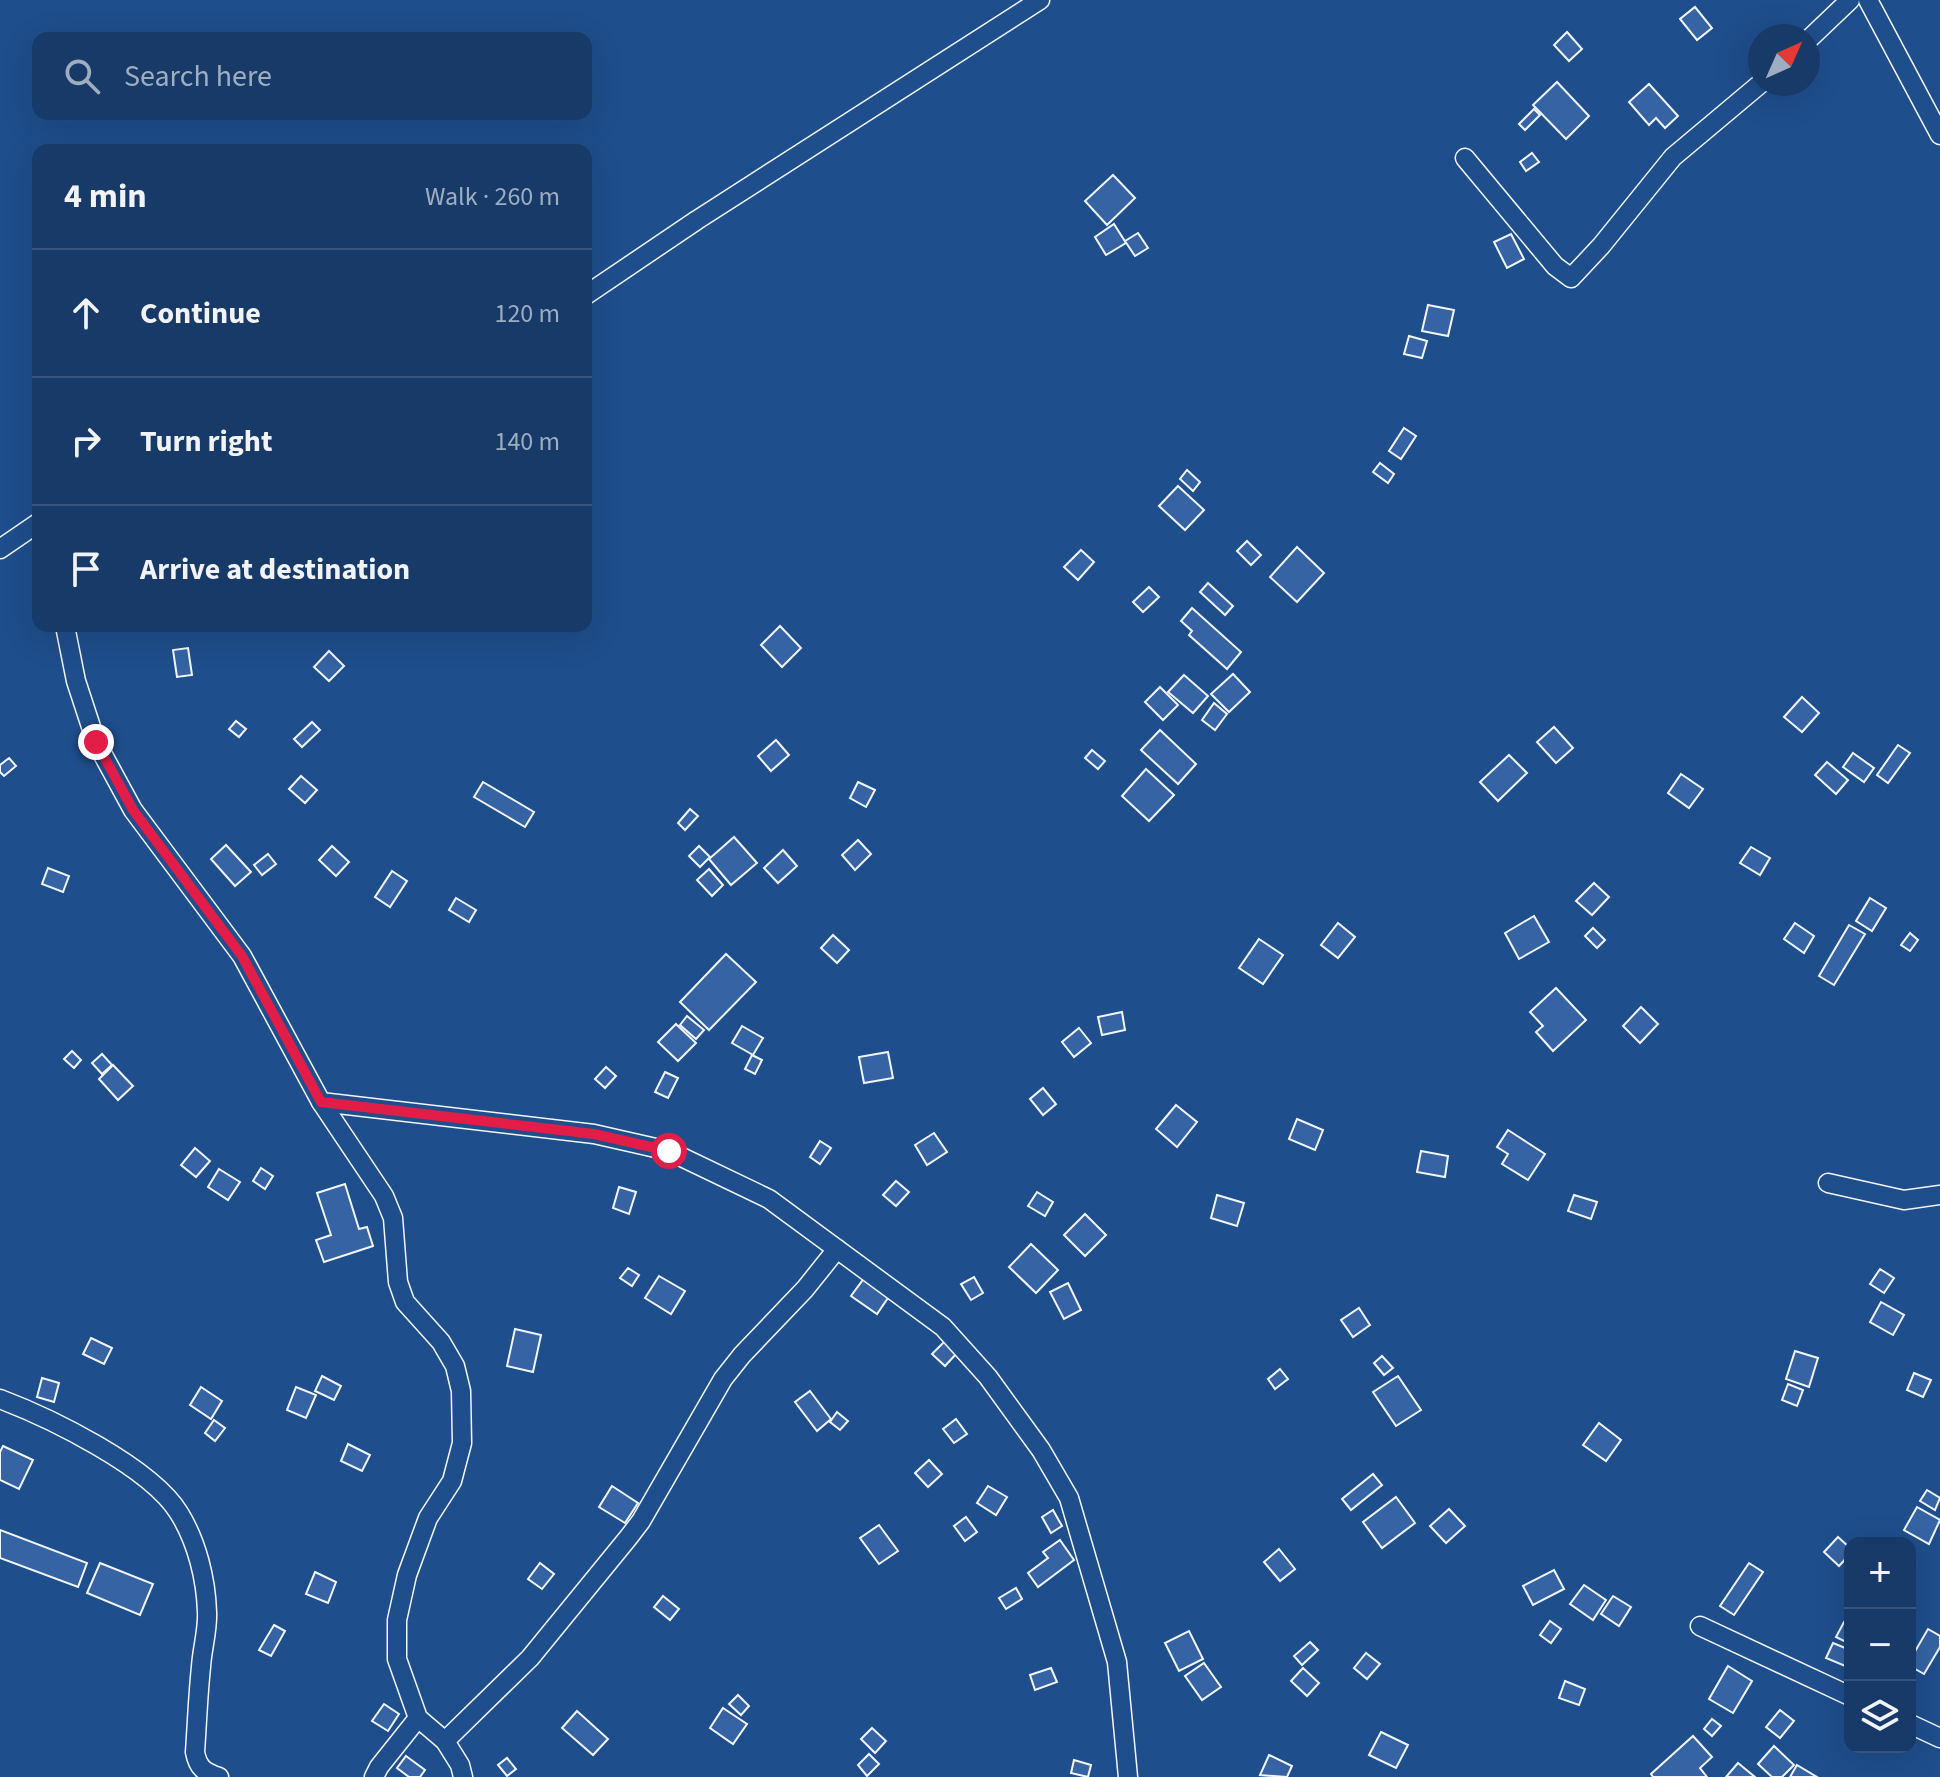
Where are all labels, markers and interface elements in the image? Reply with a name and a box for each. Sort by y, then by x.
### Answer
north arrow [1748,24,1820,96]
search box [32,32,592,120]
icon: search [60,54,104,98]
text: Search here [124,55,272,98]
text: 4 min [64,172,147,221]
text: Walk · 260 m [425,178,560,215]
icon: ahead [64,291,108,335]
text: Continue [140,292,261,335]
text: 120 m [494,295,560,332]
icon: right [64,419,108,463]
text: Turn right [140,420,272,463]
text: 140 m [494,423,560,460]
icon: arrive [64,547,108,591]
text: Arrive at destination [140,548,410,591]
route end [78,724,114,760]
route start [651,1133,687,1169]
map controls [1844,1537,1916,1753]
button: + [1844,1537,1916,1609]
button: − [1844,1609,1916,1681]
button: layers [1844,1681,1916,1753]

